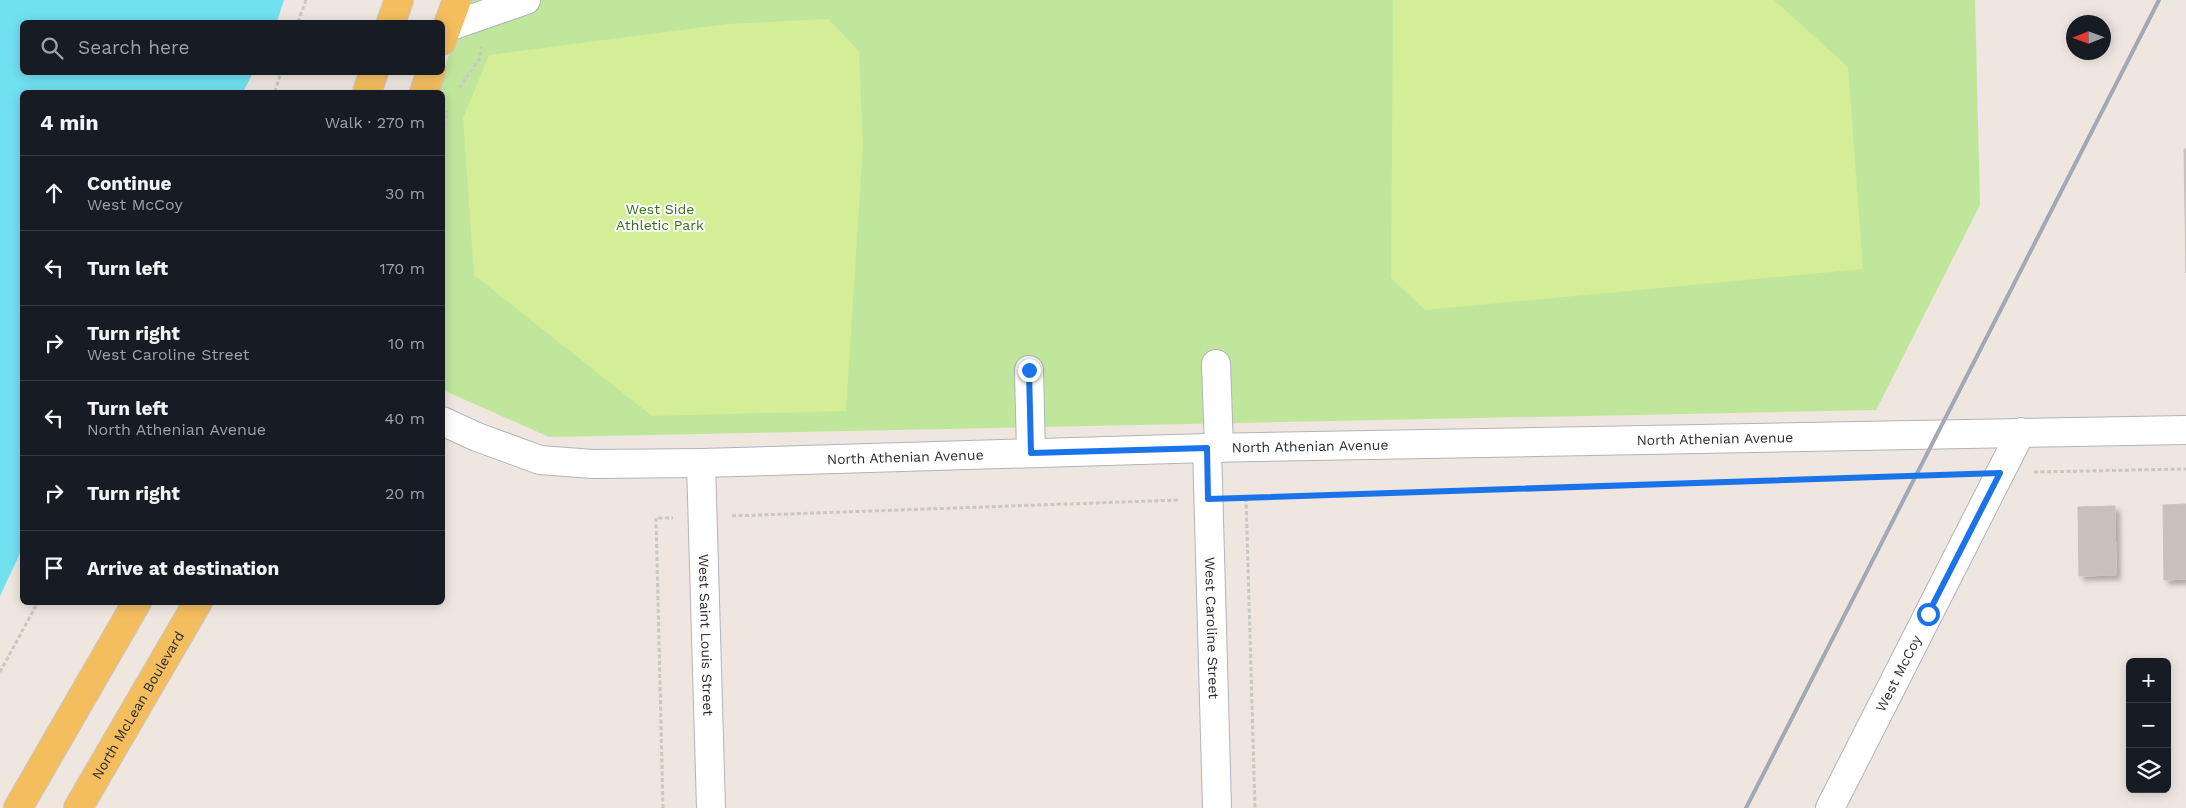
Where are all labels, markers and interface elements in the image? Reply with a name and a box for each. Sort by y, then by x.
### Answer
north arrow [2066,15,2111,60]
search box [20,20,445,75]
icon: search [38,34,66,62]
text: Search here [78,36,189,59]
text: 4 min [40,110,98,135]
text: Walk · 270 m [325,113,425,132]
text: Continue [87,172,171,195]
icon: ahead [40,179,68,207]
text: 30 m [385,184,425,203]
text: West McCoy [87,195,183,214]
park label: West Side Athletic Park [616,201,704,233]
icon: left [40,254,68,282]
text: Turn left [87,257,168,280]
text: 170 m [379,259,425,278]
text: Turn right [87,322,180,345]
icon: right [40,329,68,357]
text: 10 m [388,334,425,353]
text: West Caroline Street [87,345,249,364]
route end [1018,359,1041,382]
text: Turn left [87,397,168,420]
icon: left [40,404,68,432]
text: 40 m [385,409,425,428]
text: North Athenian Avenue [87,420,266,439]
street label: North Athenian Avenue [1636,429,1794,448]
street label: North Athenian Avenue [1232,437,1389,456]
street label: North Athenian Avenue [827,447,984,467]
icon: right [40,479,68,507]
text: Turn right [87,482,180,505]
text: 20 m [385,484,425,503]
icon: arrive [40,554,68,582]
street label: West Saint Louis Street [696,554,716,716]
text: Arrive at destination [87,557,279,580]
street label: West Caroline Street [1202,557,1222,699]
route start [1917,603,1940,626]
street label: North McLean Boulevard [89,628,187,782]
street label: West McCoy [1872,632,1925,714]
map controls [2126,658,2171,793]
button: + [2126,658,2171,703]
button: − [2126,703,2171,748]
button: layers [2126,748,2171,793]

